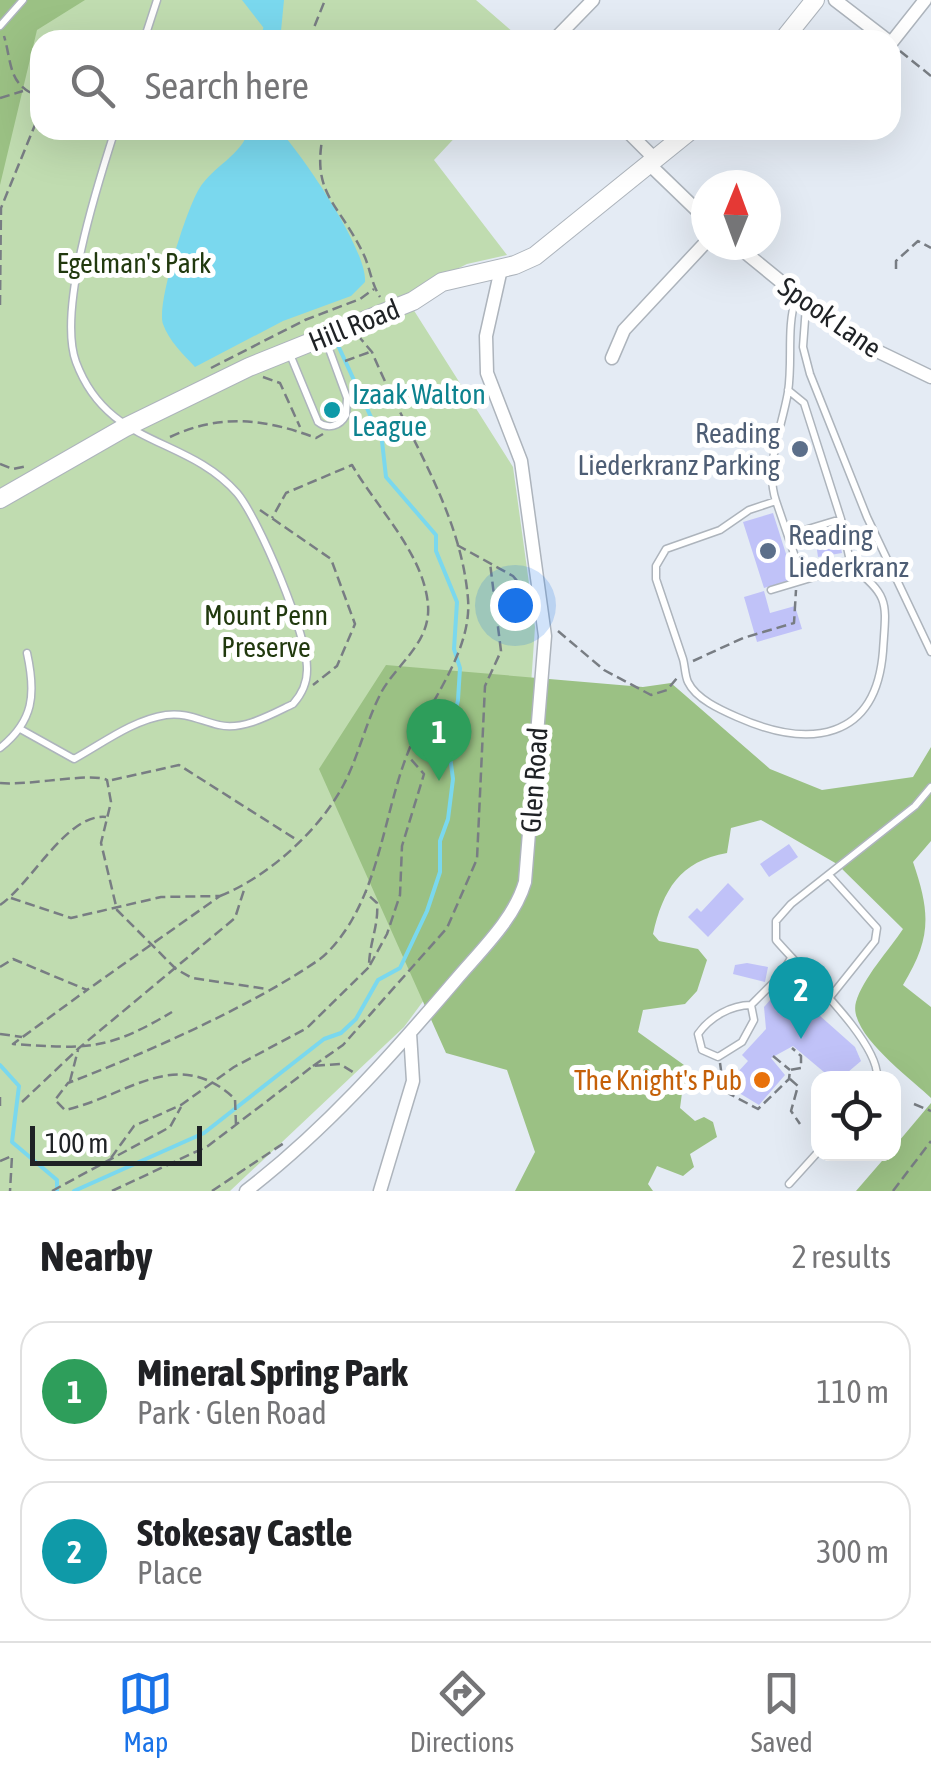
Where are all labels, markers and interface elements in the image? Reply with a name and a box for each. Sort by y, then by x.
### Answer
search box [30,30,901,140]
icon: search [65,58,120,113]
text: Search here [145,64,309,107]
north arrow [691,170,781,260]
park label: Egelman's Park [57,247,211,279]
street label: Spook Lane [773,270,887,364]
street label: Hill Road [304,292,404,358]
place label: Izaak Walton League [352,378,486,442]
marker: Izaak Walton League [321,399,343,421]
place label: Reading Liederkranz Parking [577,417,780,481]
marker: Reading Liederkranz Parking [789,438,811,460]
place label: Reading Liederkranz [788,519,909,583]
marker: Reading Liederkranz [757,540,779,562]
your location [490,580,541,631]
park label: Mount Penn Preserve [204,599,328,663]
pin: 1 [406,698,472,781]
street label: Glen Road [514,726,554,834]
pin: 2 [768,956,834,1039]
place label: The Knight's Pub [574,1064,742,1096]
marker: The Knight's Pub [751,1069,773,1091]
map controls [811,1071,901,1161]
button: locate [811,1071,901,1161]
scale bar [30,1121,202,1166]
text: 100 m [45,1127,108,1159]
text: Nearby [40,1232,153,1280]
text: 2 results [792,1238,891,1275]
text: Mineral Spring Park [137,1351,408,1394]
text: 1 [67,1373,82,1410]
text: 110 m [816,1373,889,1410]
text: Park · Glen Road [137,1394,327,1431]
text: Stokesay Castle [137,1511,353,1554]
text: 2 [67,1533,82,1570]
text: 300 m [816,1533,889,1570]
text: Place [137,1554,202,1591]
tab: Map [118,1666,173,1758]
tab: Directions [410,1666,514,1758]
tab: Saved [751,1666,813,1758]

